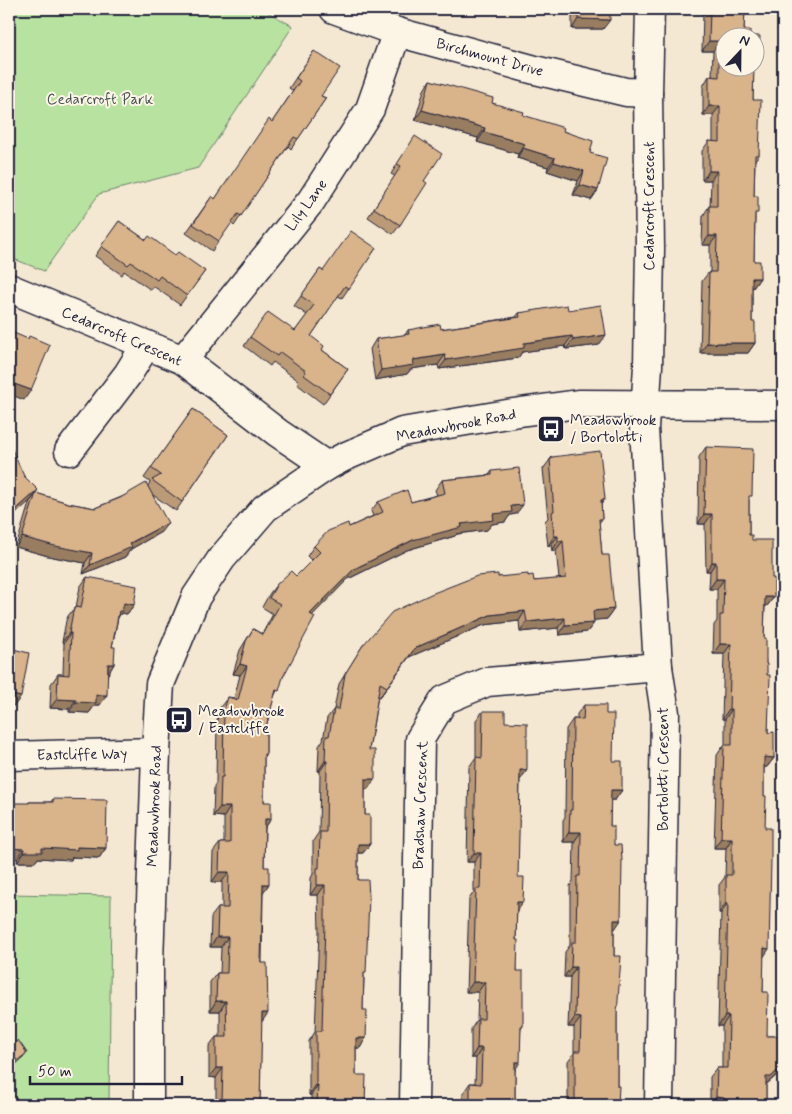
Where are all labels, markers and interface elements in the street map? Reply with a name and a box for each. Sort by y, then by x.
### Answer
north arrow [714,28,764,78]
text: N [737,31,752,51]
street label: Birchmount Drive [434,34,546,82]
park label: Cedarcroft Park [47,90,154,110]
street label: Cedarcroft Crescent [640,141,660,271]
street label: Lily Lane [281,175,333,236]
street label: Cedarcroft Crescent [58,302,185,372]
street label: Meadowbrook Road [395,405,518,447]
place label: Meadowbrook / Bortolotti [570,411,657,448]
bus stop icon: Meadowbrook / Bortolotti [536,414,566,444]
place label: Meadowbrook / Eastcliffe [198,702,285,739]
bus stop icon: Meadowbrook / Eastcliffe [164,705,194,735]
street label: Bortolotti Crescent [654,707,674,831]
street label: Bradshaw Crescent [409,740,433,870]
street label: Eastcliffe Way [37,744,127,766]
street label: Meadowbrook Road [143,745,167,867]
scale bar [30,1054,182,1086]
text: 50 m [38,1062,72,1082]

